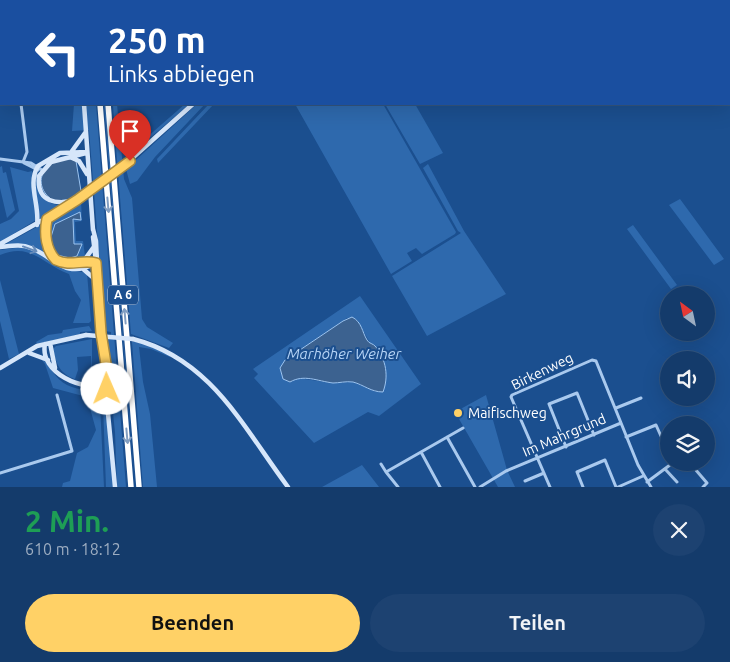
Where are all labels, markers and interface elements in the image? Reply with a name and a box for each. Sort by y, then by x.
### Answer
icon: left [25,20,90,85]
text: 250 m [108,20,206,60]
text: Links abbiegen [108,61,255,86]
pin [109,110,151,161]
icon: arrive [116,117,144,145]
one-way arrow [103,196,112,212]
one-way arrow [22,245,38,254]
road number: A 6 [108,286,138,304]
north arrow [660,286,715,341]
map controls [660,286,715,471]
one-way arrow [120,309,129,325]
water label: Marhöher Weiher [287,345,402,362]
street label: Birkenweg [508,349,576,393]
button: sound [660,351,715,406]
position arrow [80,362,132,414]
place label: Maifischweg [468,405,547,421]
marker: Maifischweg [452,407,464,419]
street label: Im Mahrgrund [520,410,608,460]
button: layers [660,416,715,471]
one-way arrow [122,428,131,444]
text: 2 Min. [25,504,109,538]
button: close [653,504,705,556]
text: 610 m · 18:12 [25,540,121,558]
button: Beenden [25,594,360,652]
button: Teilen [370,594,705,652]

